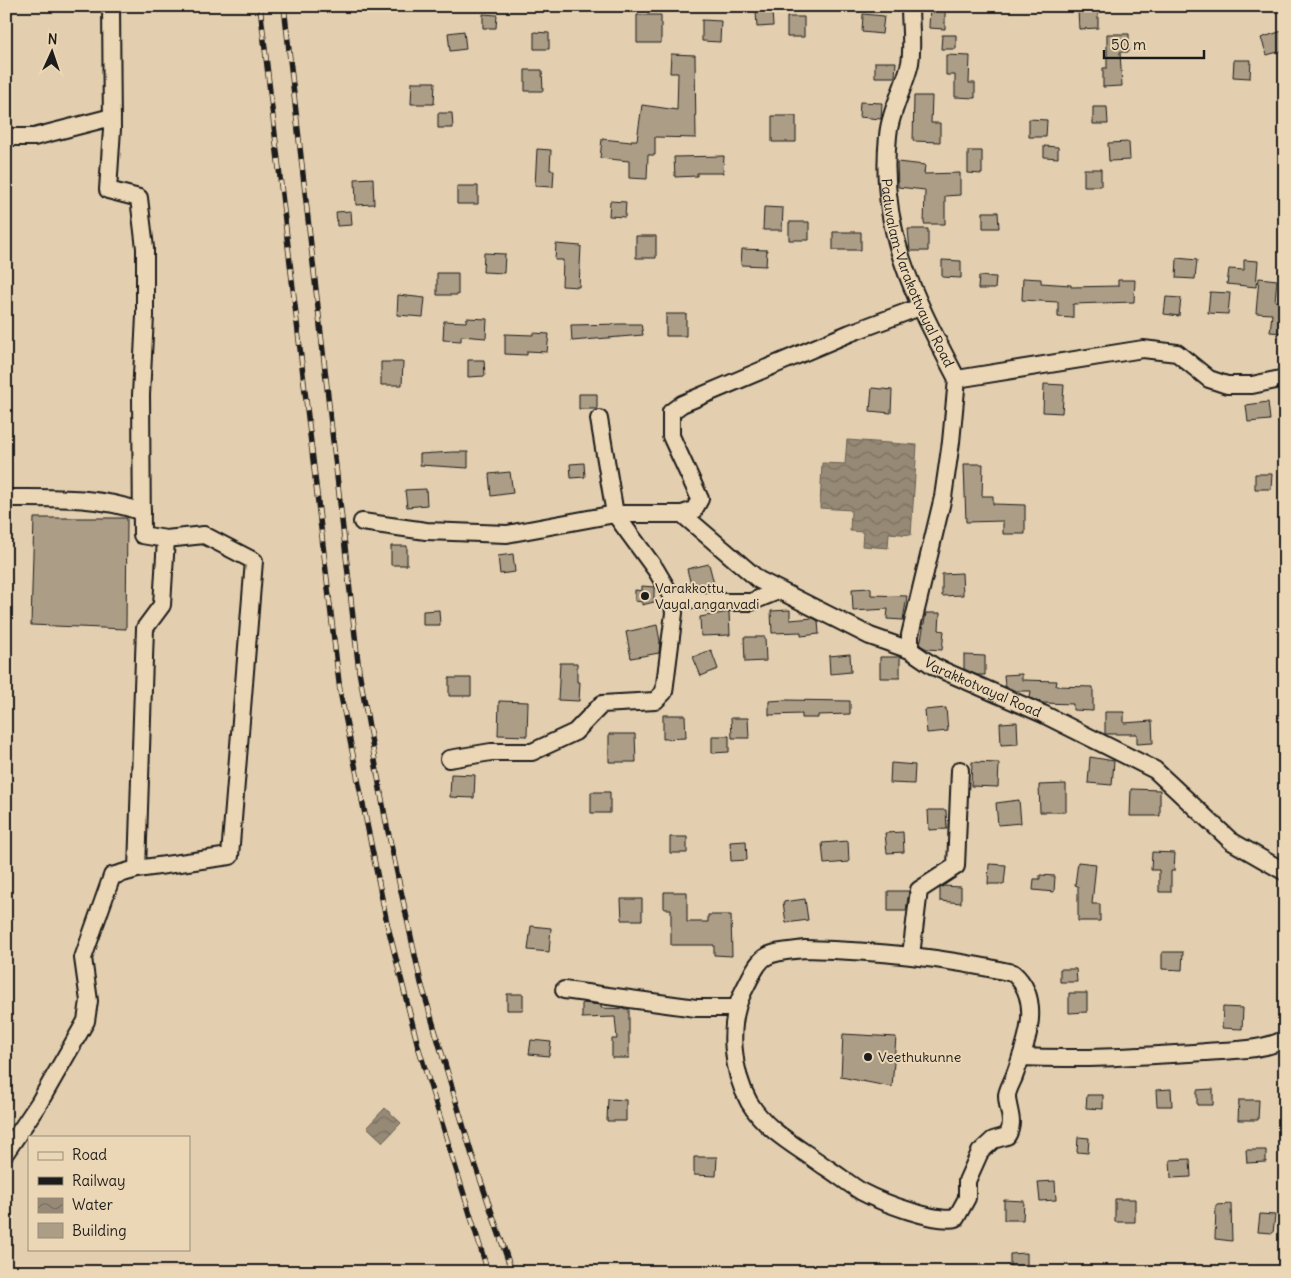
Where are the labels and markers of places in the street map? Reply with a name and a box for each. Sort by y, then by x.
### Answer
place label: Varakkottu Vayal anganvadi [655,579,759,613]
marker: Varakkottu Vayal anganvadi [639,590,651,602]
place label: Veethukunne [878,1048,961,1066]
marker: Veethukunne [862,1051,874,1063]

